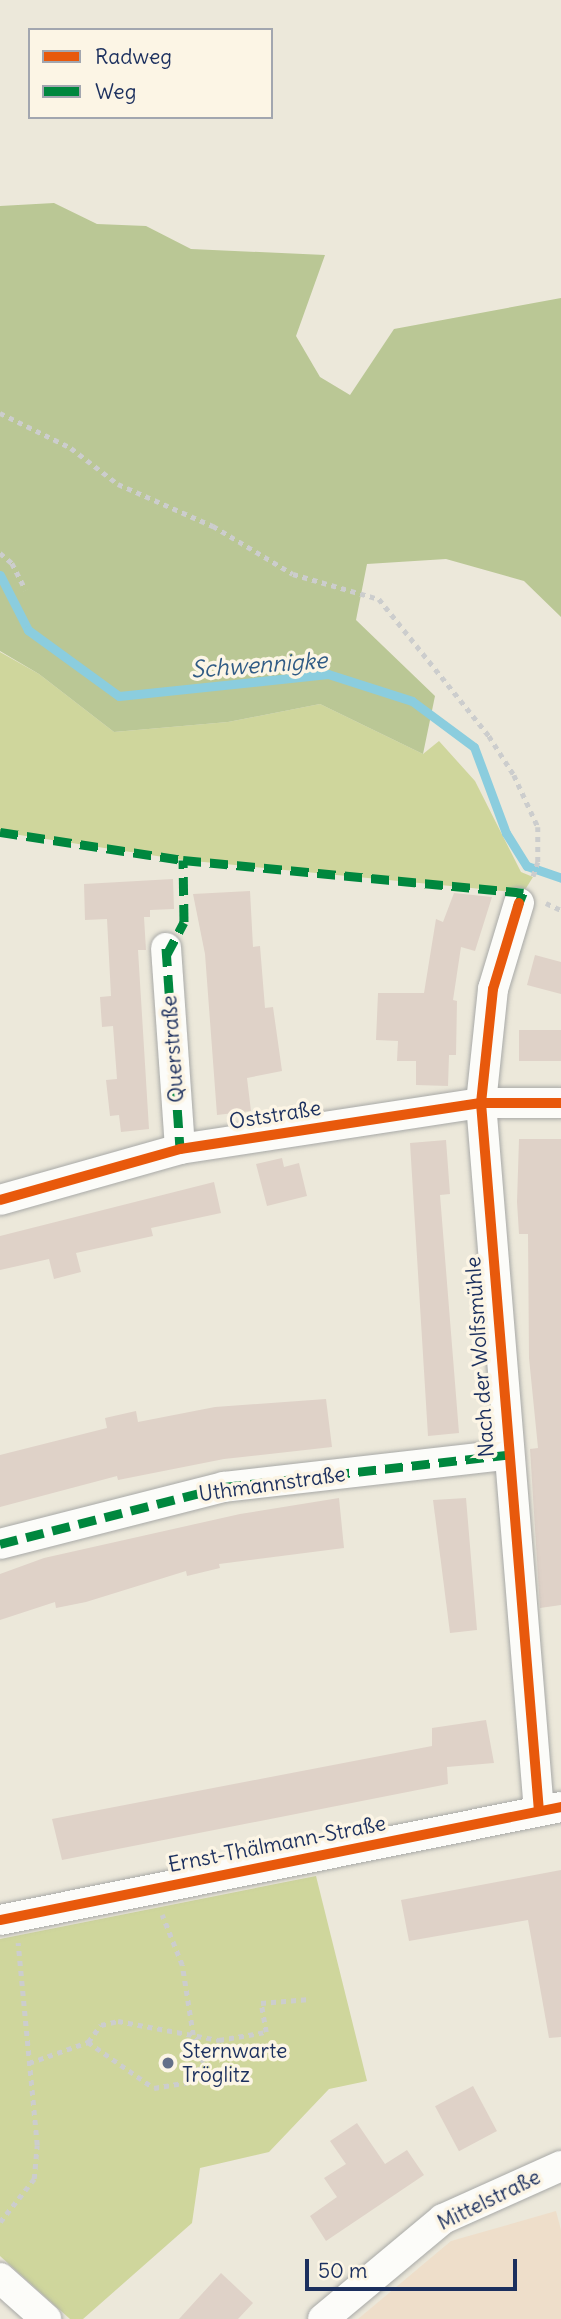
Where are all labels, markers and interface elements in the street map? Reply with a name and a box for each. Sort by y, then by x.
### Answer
legend [28,28,273,119]
text: Radweg [95,43,172,70]
text: Weg [95,78,136,105]
water label: Schwennigke [190,646,328,684]
street label: Querstraße [157,994,189,1104]
street label: Oststraße [227,1095,323,1135]
street label: Nach der Wolfsmühle [460,1256,500,1458]
street label: Uthmannstraße [197,1461,347,1507]
street label: Ernst-Thälmann-Straße [166,1811,388,1877]
place label: Sternwarte Tröglitz [182,2038,287,2088]
marker: Sternwarte Tröglitz [160,2055,176,2071]
street label: Mittelstraße [433,2164,545,2236]
scale bar [309,2246,521,2290]
text: 50 m [318,2257,367,2284]

